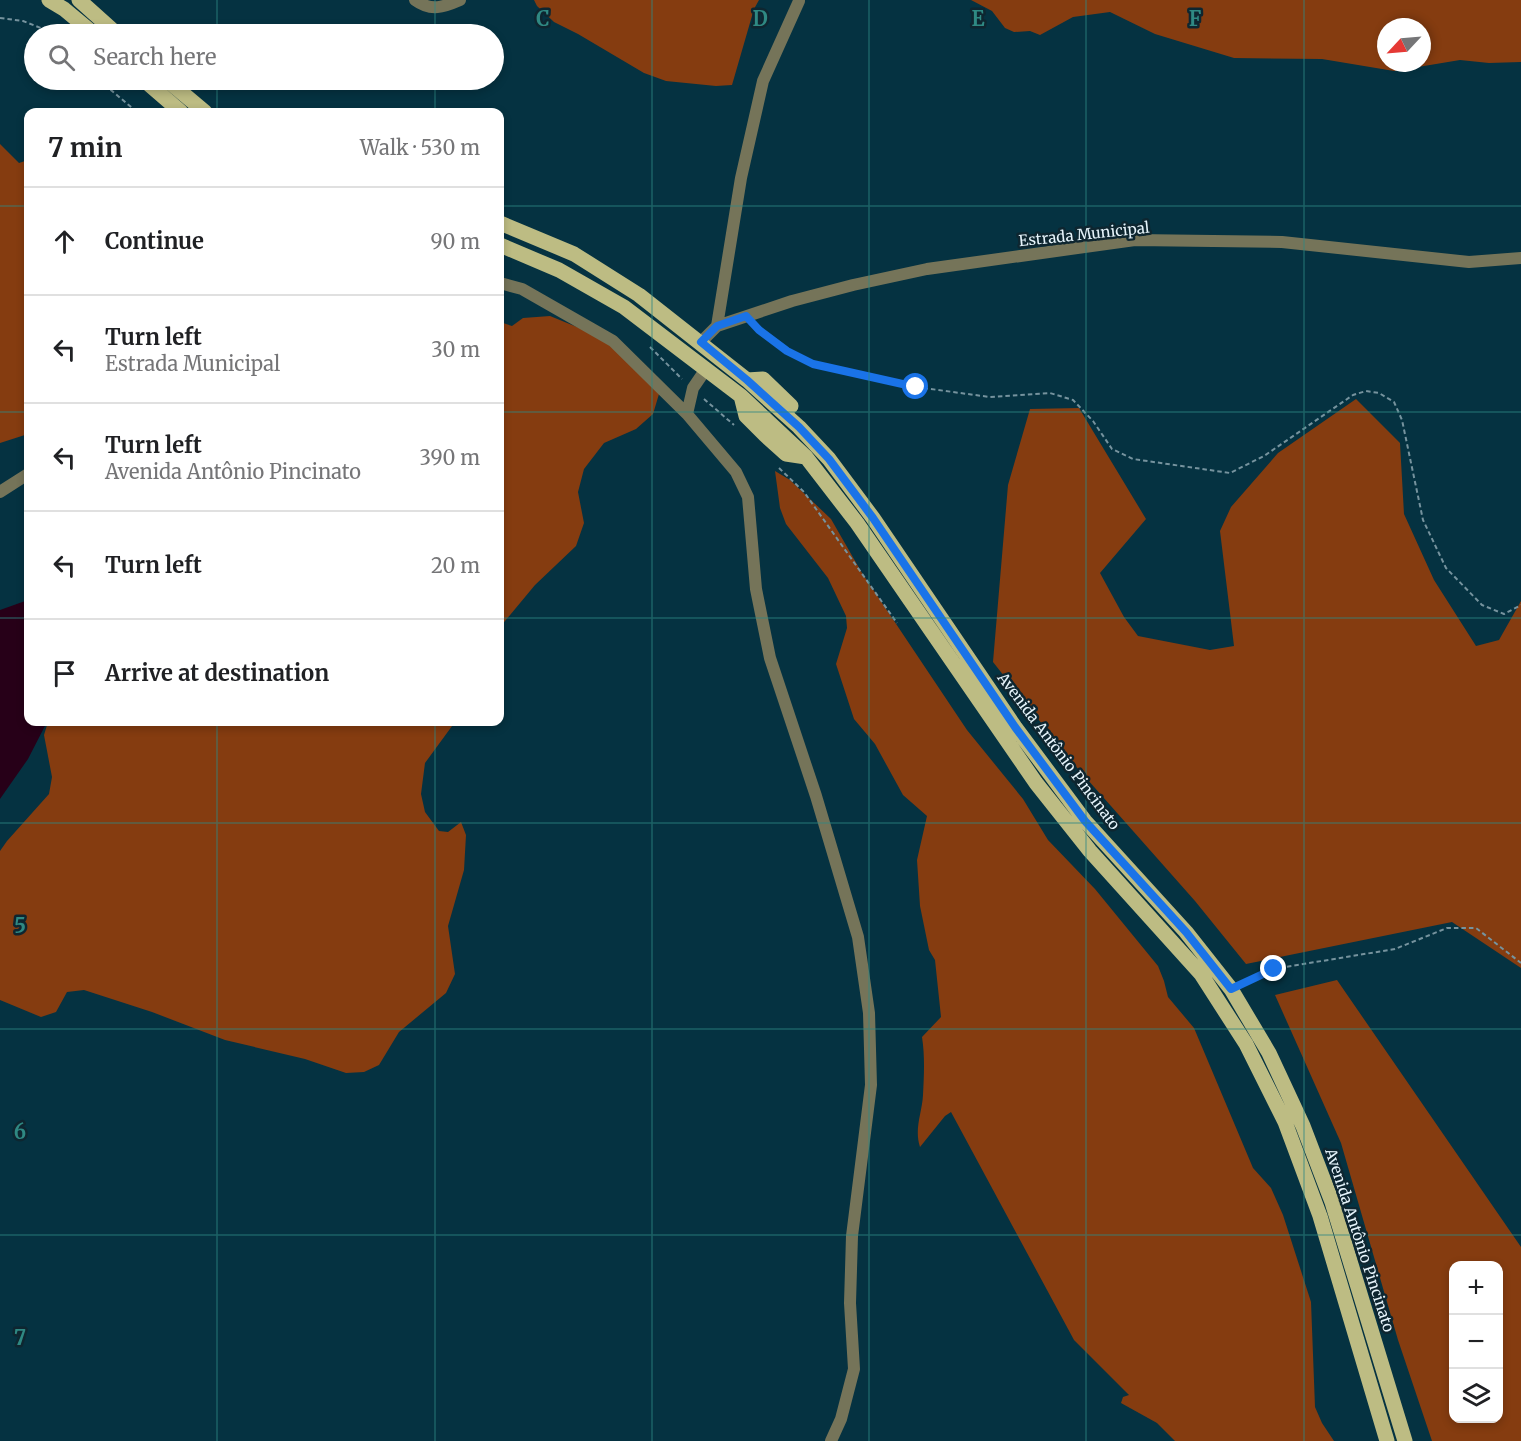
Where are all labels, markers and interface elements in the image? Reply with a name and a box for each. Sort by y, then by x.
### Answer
text: C [536,6,550,31]
text: D [752,6,768,31]
text: E [971,6,985,31]
text: F [1189,6,1202,31]
north arrow [1377,18,1431,72]
search box [24,24,504,90]
icon: search [45,41,78,74]
text: Search here [93,43,216,71]
text: 7 min [48,131,122,164]
text: Walk · 530 m [360,135,480,160]
street label: Estrada Municipal [1018,218,1151,250]
icon: ahead [48,225,81,258]
text: Continue [105,227,204,255]
text: 90 m [430,229,480,254]
text: Turn left [105,323,202,351]
icon: left [48,333,81,366]
text: 30 m [431,337,480,362]
text: Estrada Municipal [105,351,280,376]
route start [902,373,928,399]
text: Turn left [105,431,202,459]
icon: left [48,441,81,474]
text: 390 m [420,445,480,470]
text: Avenida Antônio Pincinato [105,459,361,484]
icon: left [48,549,81,582]
text: Turn left [105,551,202,579]
text: 20 m [431,553,480,578]
icon: arrive [48,657,81,690]
text: Arrive at destination [105,659,329,687]
street label: Avenida Antônio Pincinato [993,668,1124,834]
text: 5 [14,913,26,938]
route end [1260,955,1286,981]
text: 6 [14,1119,26,1144]
street label: Avenida Antônio Pincinato [1321,1145,1399,1334]
map controls [1449,1261,1503,1423]
button: + [1449,1261,1503,1315]
button: − [1449,1315,1503,1369]
text: 7 [14,1325,26,1350]
button: layers [1449,1369,1503,1423]

